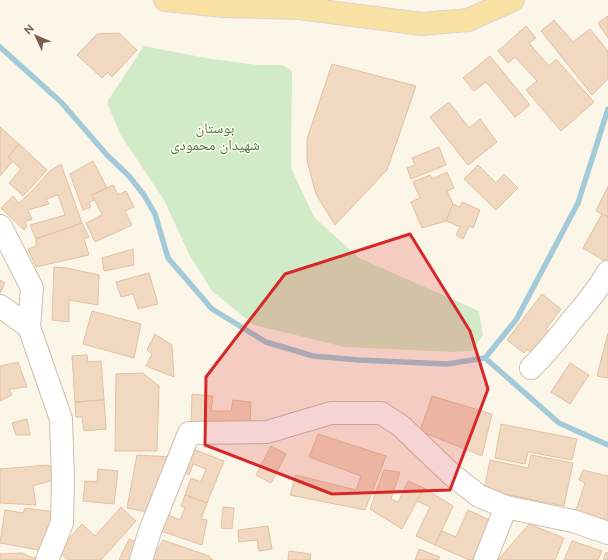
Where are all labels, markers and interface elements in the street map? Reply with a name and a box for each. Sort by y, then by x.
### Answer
north arrow [16,16,56,56]
text: N [22,22,37,37]
park label: بوستان شهیدان محمودی [170,119,260,155]

